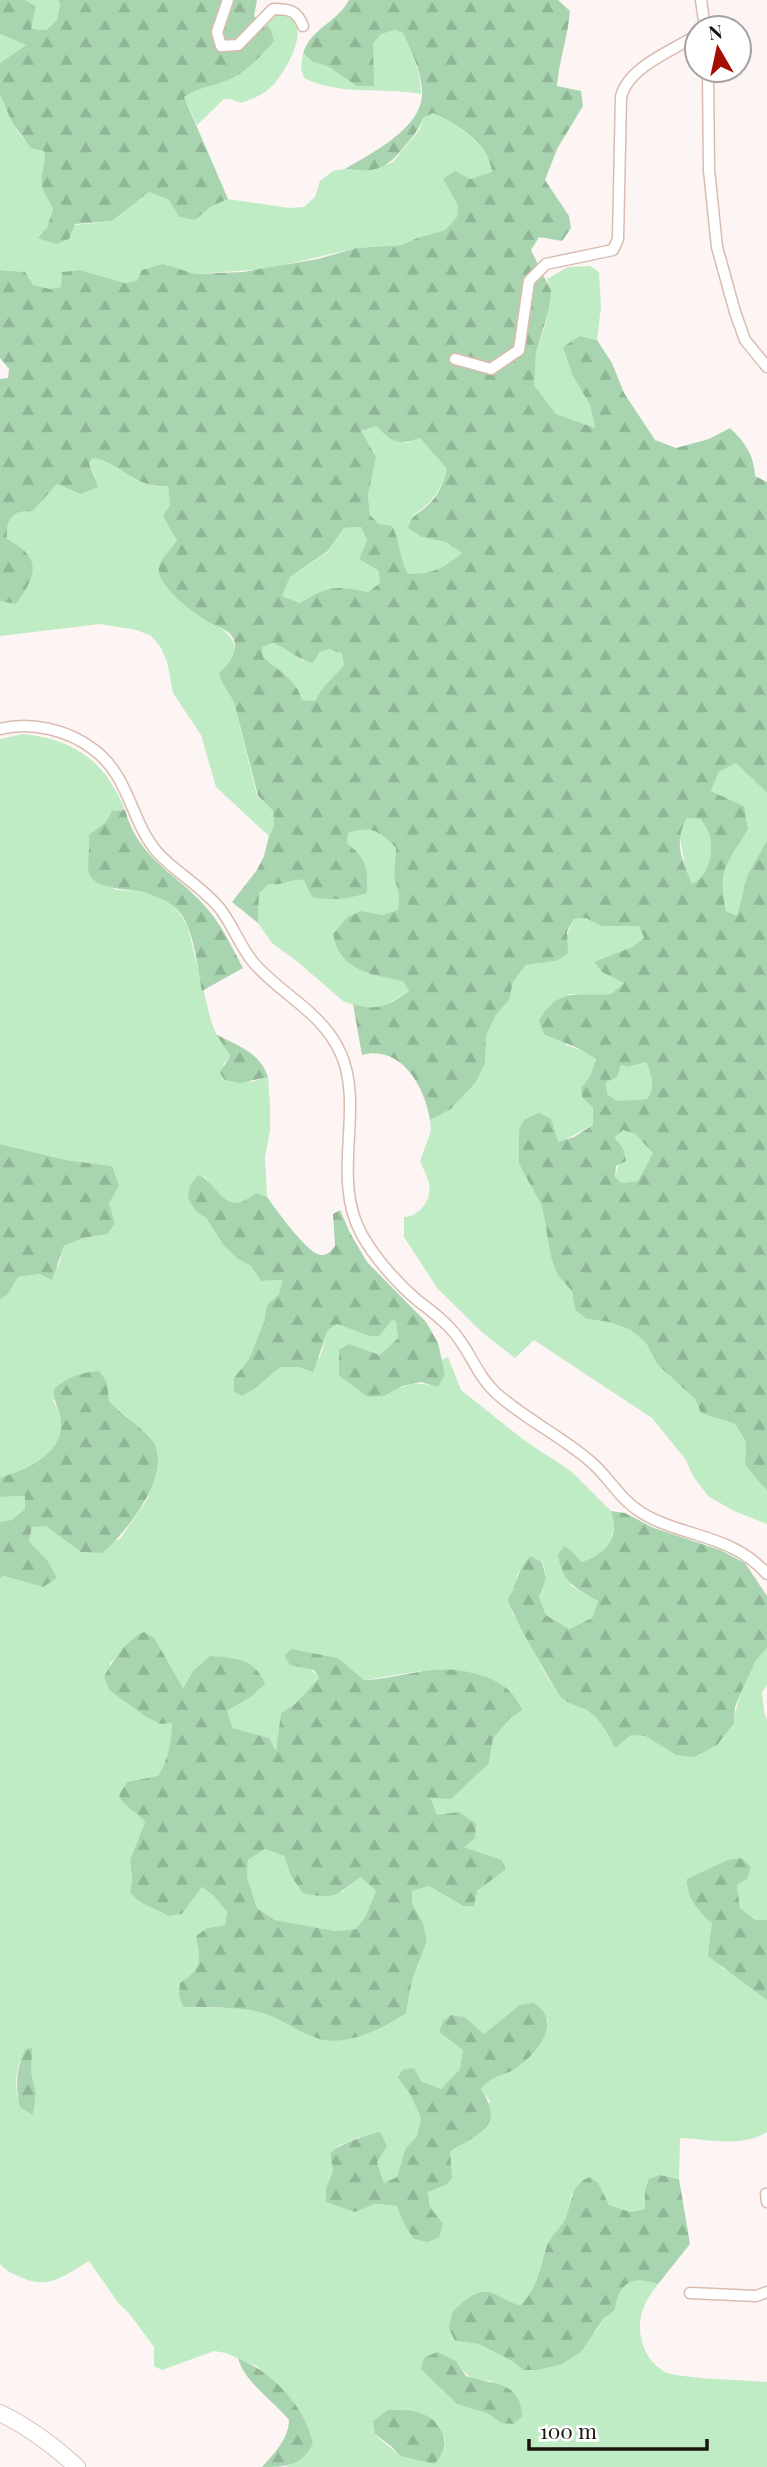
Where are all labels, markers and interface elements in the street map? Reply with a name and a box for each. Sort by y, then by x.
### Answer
north arrow [683,14,753,84]
text: N [706,17,724,45]
scale bar [529,2408,708,2452]
text: 100 m [540,2416,597,2444]

